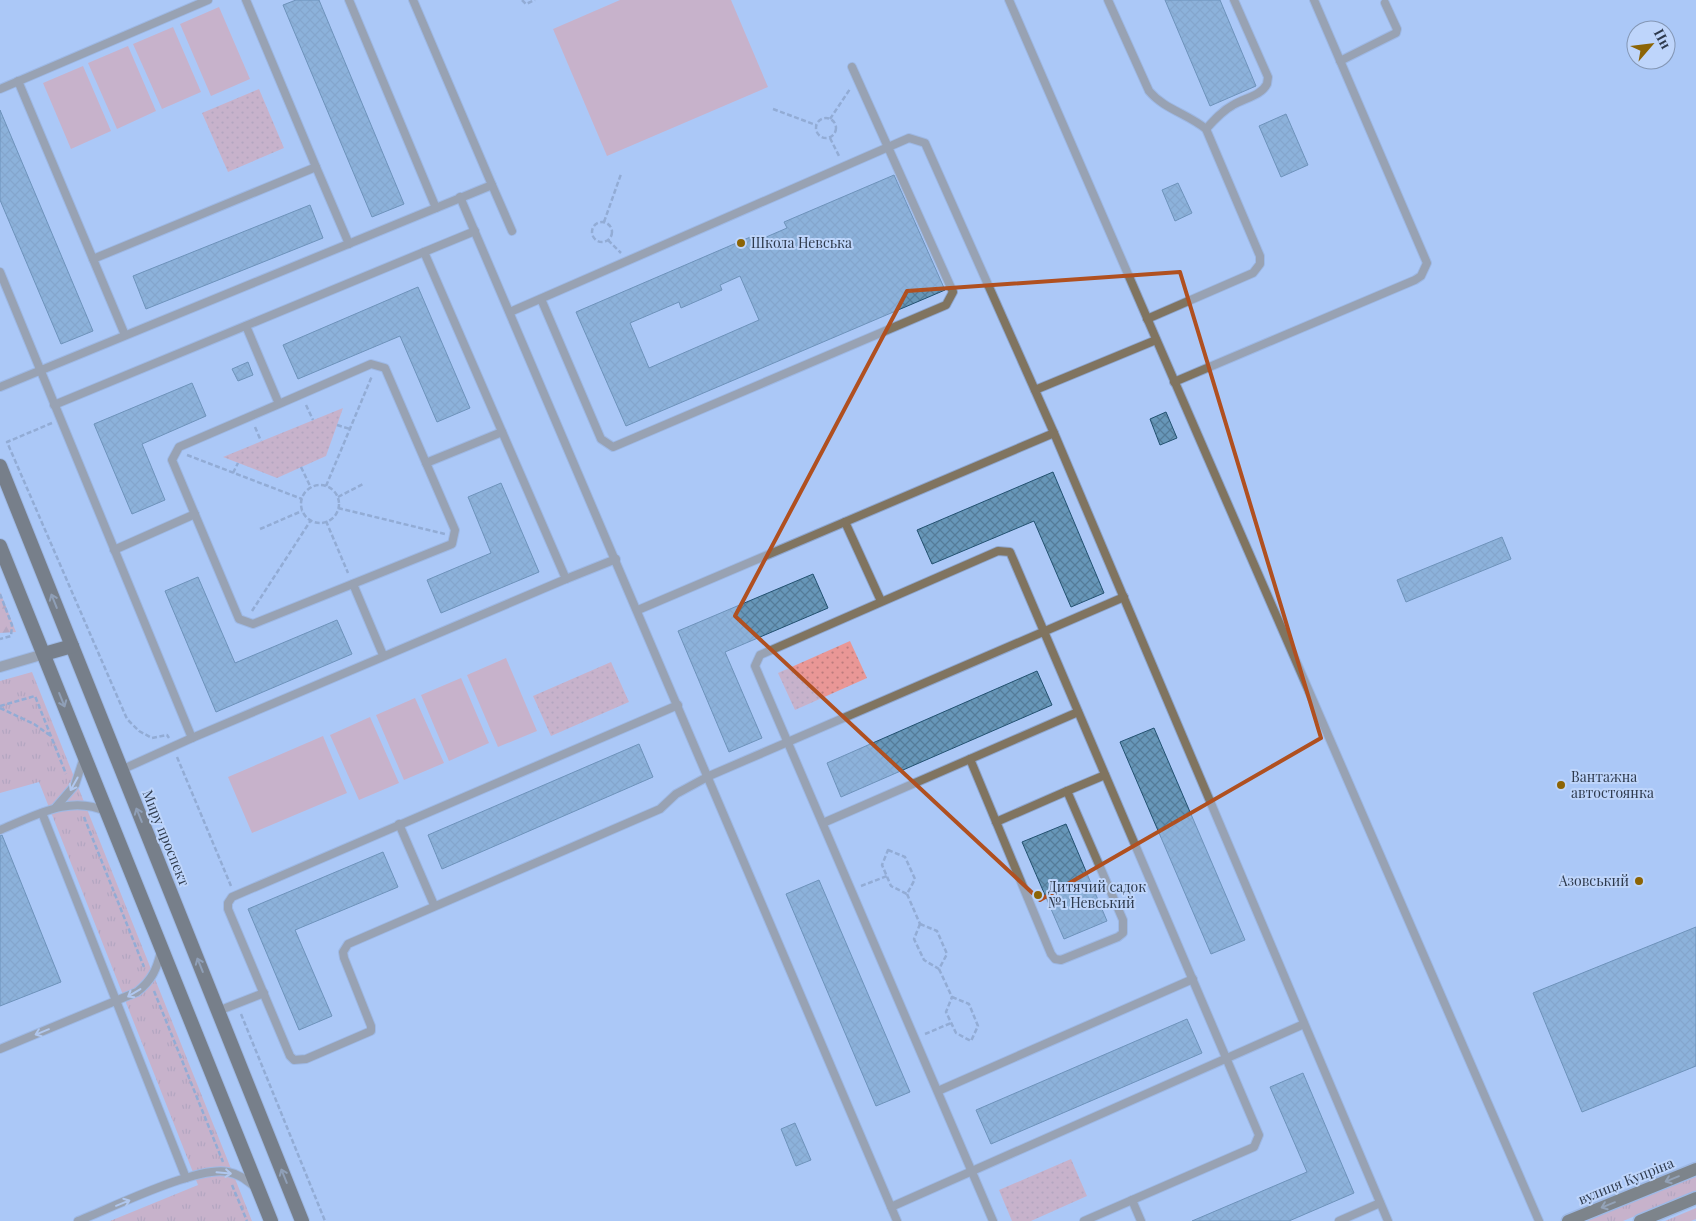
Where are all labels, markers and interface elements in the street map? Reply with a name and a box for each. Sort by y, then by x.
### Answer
north arrow [1626,20,1676,70]
text: Пн [1650,25,1676,52]
place label: Школа Невська [751,233,852,252]
marker: Школа Невська [735,237,747,249]
one-way arrow [49,594,58,609]
one-way arrow [58,692,67,707]
place label: Вантажна автостоянка [1571,767,1654,802]
one-way arrow [69,777,79,792]
marker: Вантажна автостоянка [1555,779,1567,791]
street label: Миру проспект [139,787,194,889]
one-way arrow [134,808,144,823]
place label: Азовський [1558,871,1629,890]
marker: Азовський [1633,875,1645,887]
place label: Дитячий садок №1 Невський [1048,877,1146,912]
marker: Дитячий садок №1 Невський [1032,889,1044,901]
one-way arrow [195,958,204,974]
one-way arrow [128,989,142,999]
one-way arrow [35,1028,50,1037]
street label: вулиця Купріна [1575,1153,1677,1208]
one-way arrow [216,1168,232,1178]
one-way arrow [279,1169,288,1184]
one-way arrow [1665,1174,1680,1184]
one-way arrow [115,1198,130,1207]
one-way arrow [1601,1200,1616,1210]

